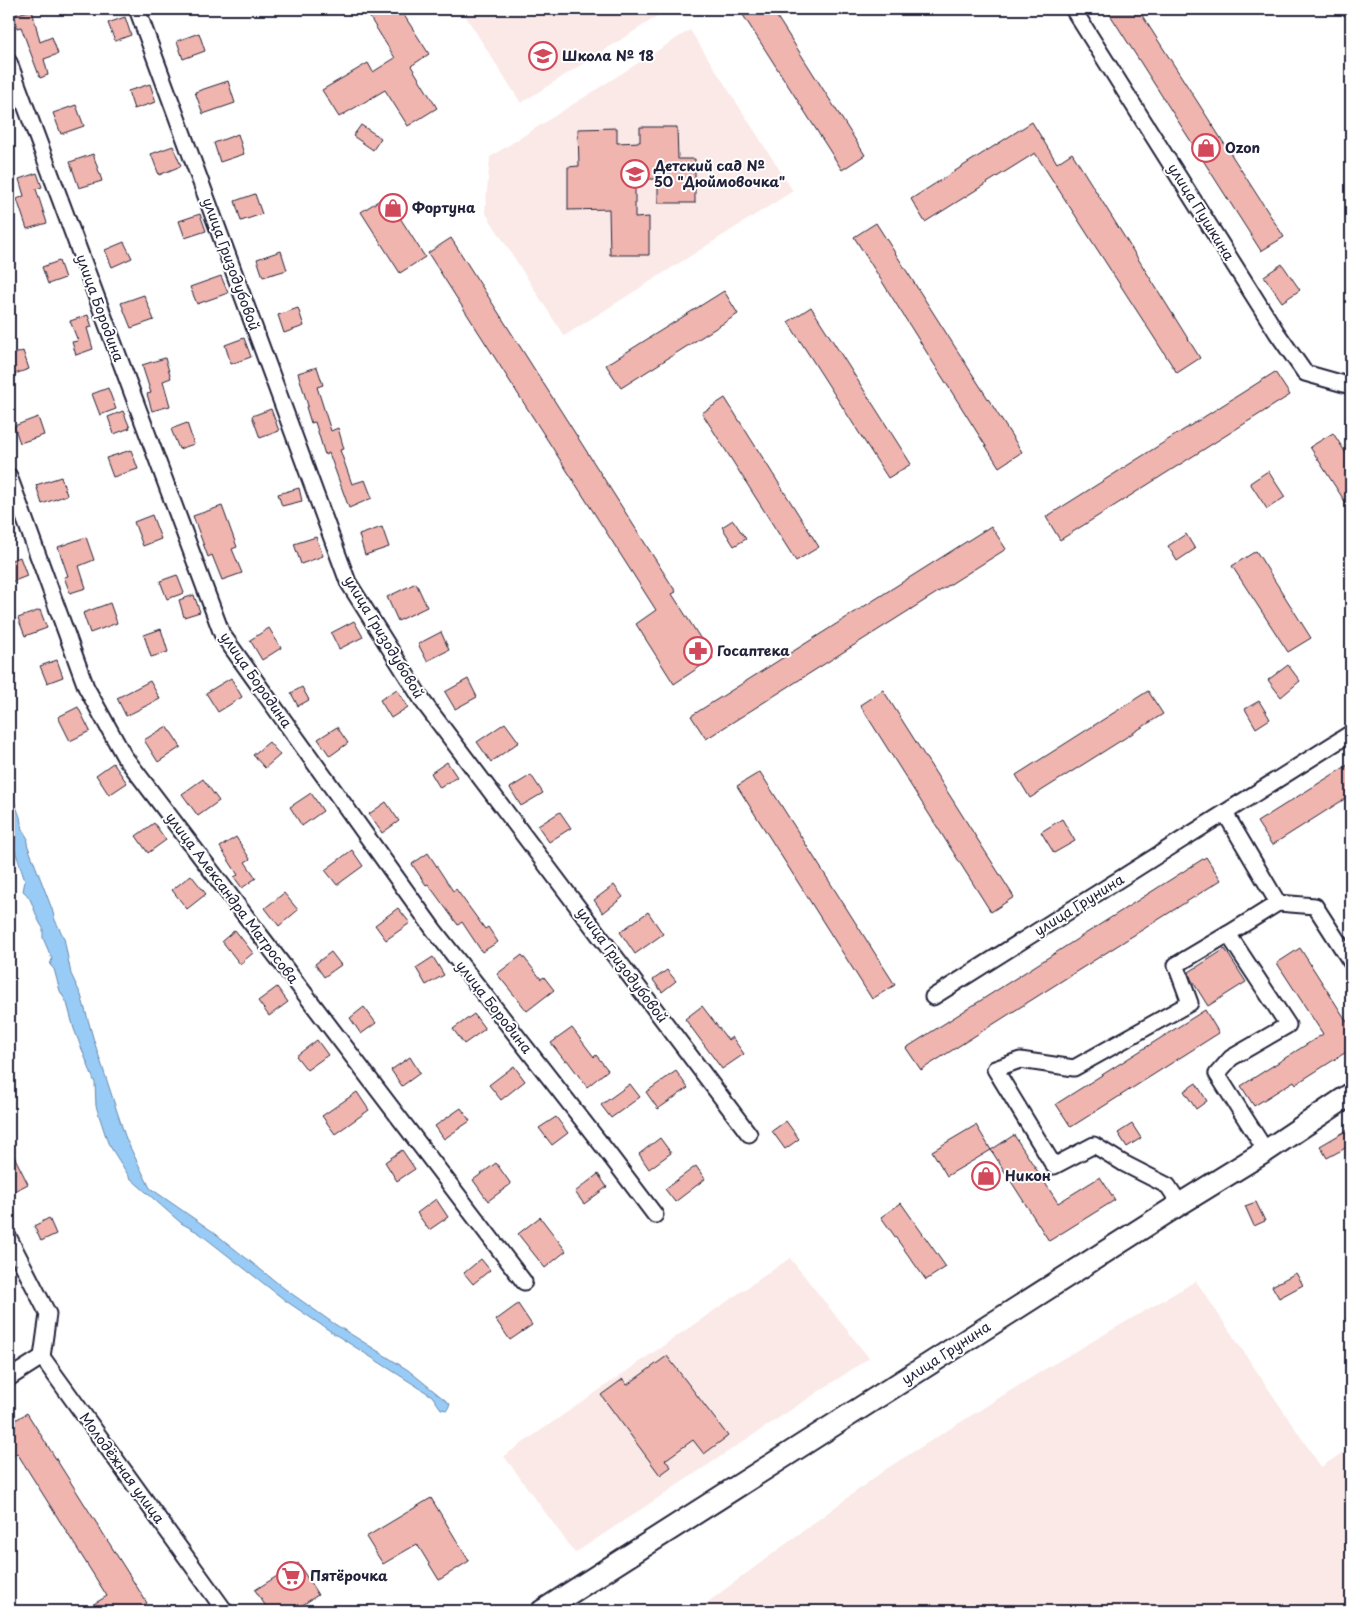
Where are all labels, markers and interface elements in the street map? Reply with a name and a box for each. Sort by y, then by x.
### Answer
school or university icon: Школа № 18 [528,41,558,71]
place label: Школа № 18 [562,45,654,66]
shop icon: Ozon [1191,133,1221,163]
place label: Ozon [1225,137,1260,158]
place label: Детский сад № 50 "Дюймовочка" [653,155,785,192]
school or university icon: Детский сад № 50 "Дюймовочка" [620,159,650,189]
street label: улица Пушкина [1163,159,1240,265]
shop icon: Фортуна [378,193,408,223]
street label: улица Гризодубовой [198,194,265,333]
place label: Фортуна [412,197,476,218]
street label: улица Бородина [71,251,130,365]
street label: улица Гризодубовой [339,571,429,702]
street label: улица Бородина [215,627,298,732]
pharmacy icon: Госаптека [683,636,713,666]
place label: Госаптека [717,640,790,661]
street label: улица Александра Матросова [161,808,304,988]
street label: улица Грунина [1030,868,1128,941]
street label: улица Гризодубовой [572,902,673,1027]
street label: улица Бородина [451,956,538,1058]
shop icon: Никон [971,1161,1001,1191]
place label: Никон [1005,1165,1051,1186]
street label: улица Грунина [897,1316,995,1389]
street label: Молодёжная улица [75,1408,170,1528]
supermarket icon: Пятёрочка [276,1561,306,1591]
place label: Пятёрочка [310,1565,388,1586]

